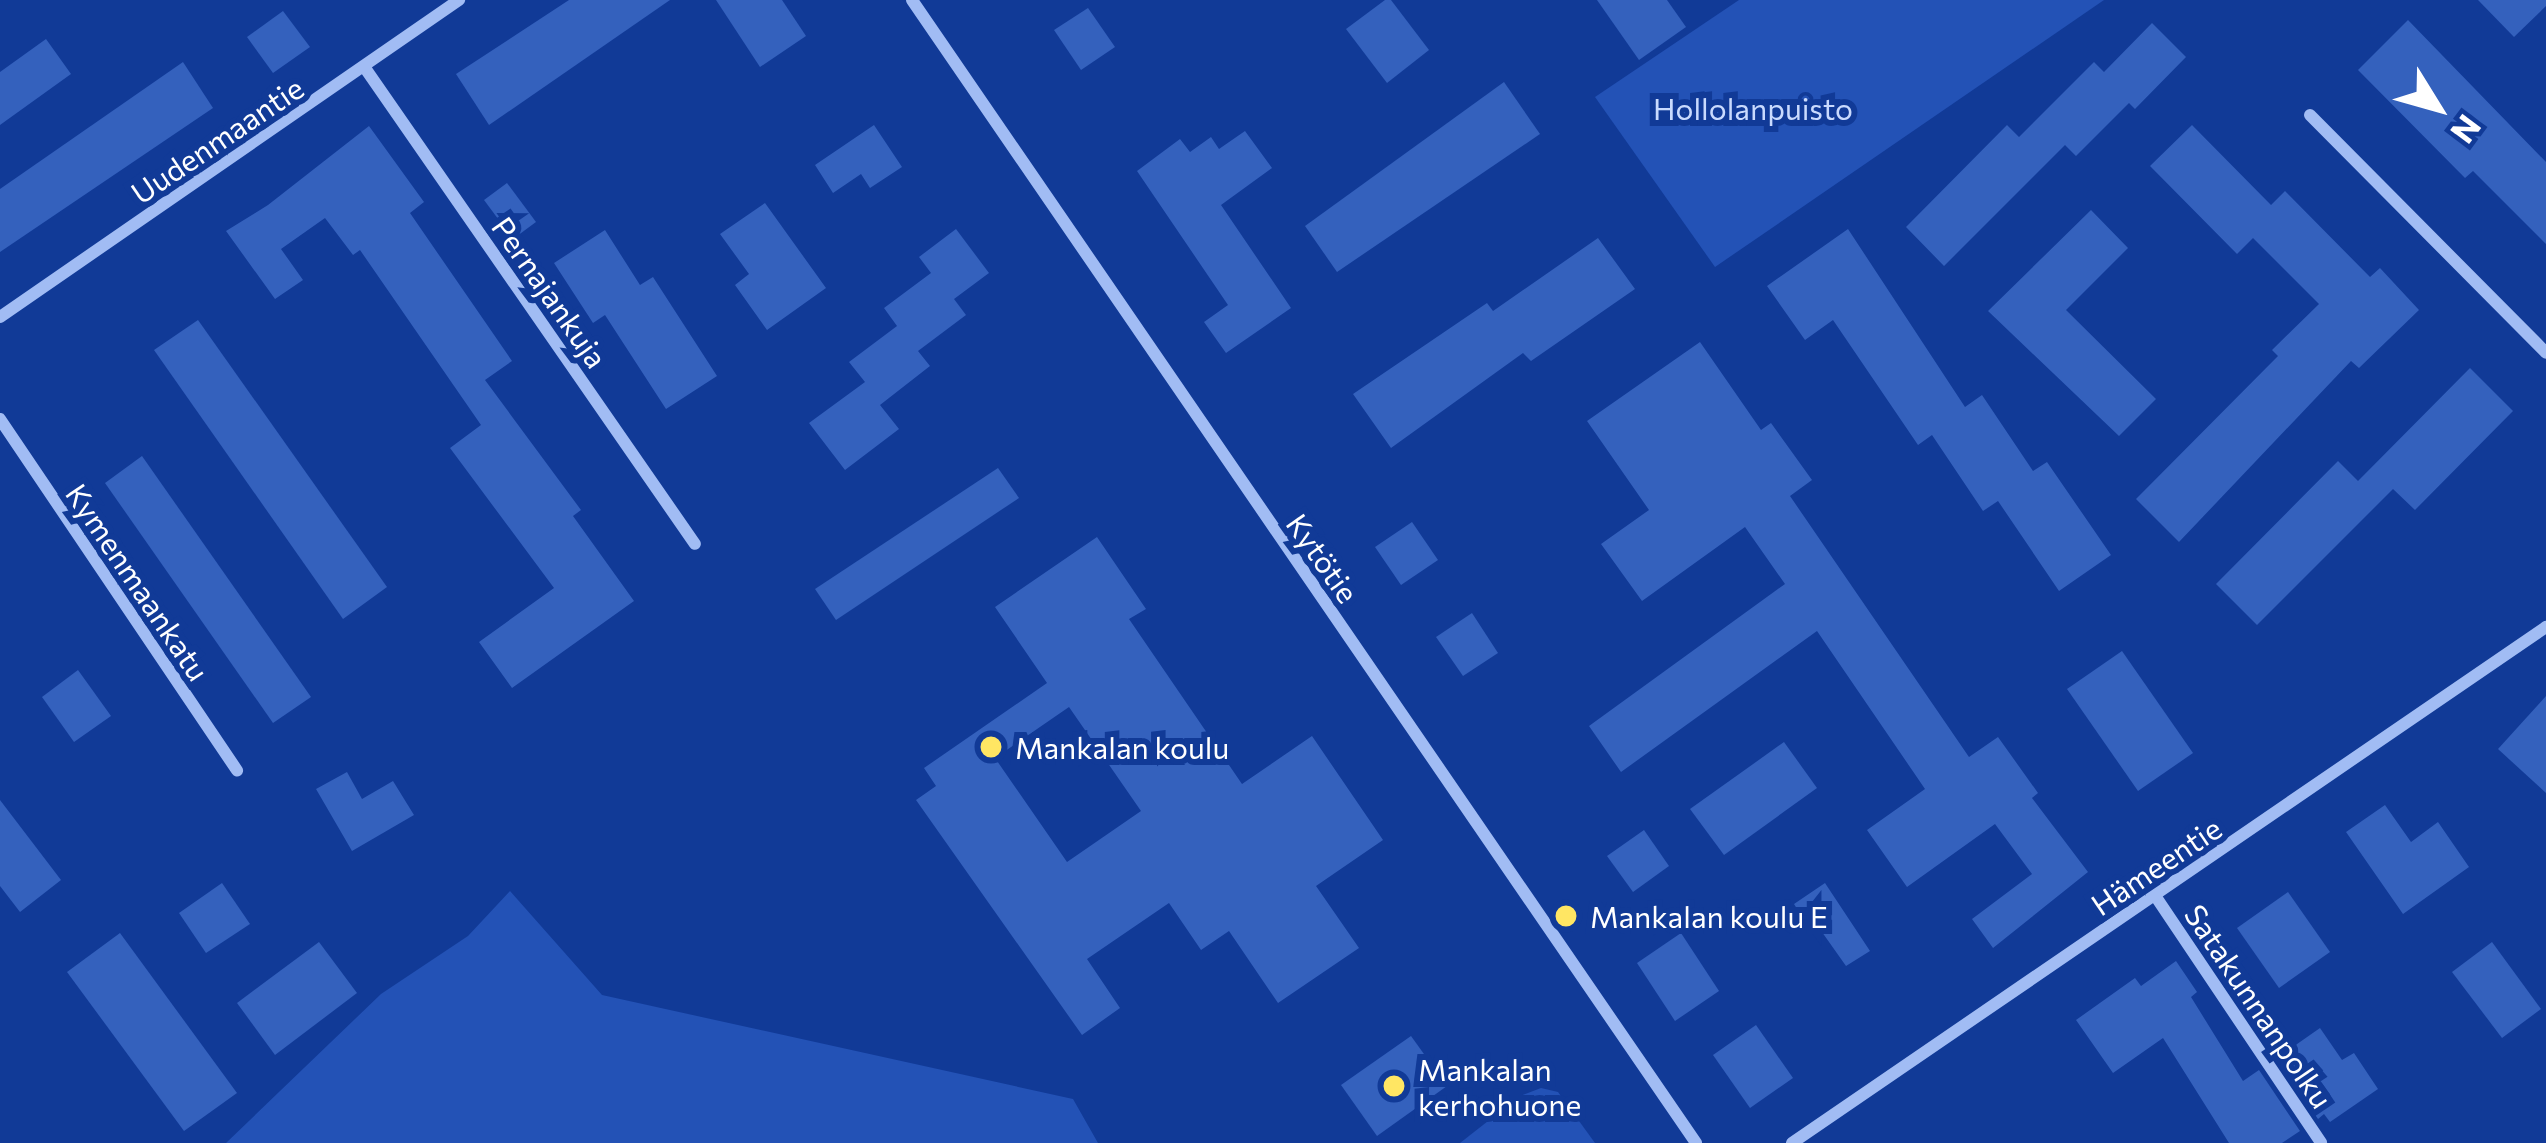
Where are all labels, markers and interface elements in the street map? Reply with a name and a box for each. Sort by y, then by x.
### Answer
north arrow [2378,48,2498,168]
street label: Uudenmaantie [124,69,310,211]
park label: Hollolanpuisto [1653,90,1853,126]
text: N [2443,108,2491,152]
street label: Pernajankuja [485,210,615,374]
street label: Kymenmaankatu [59,477,217,687]
street label: Kytötie [1279,507,1367,609]
place label: Mankalan koulu [1015,729,1229,765]
marker: Mankalan koulu [978,734,1004,760]
street label: Hämeentie [2084,809,2228,923]
street label: Satakunnanpolku [2178,897,2340,1115]
place label: Mankalan koulu E [1590,898,1828,934]
marker: Mankalan koulu E [1553,903,1579,929]
place label: Mankalan kerhohuone [1418,1051,1581,1122]
marker: Mankalan kerhohuone [1381,1073,1407,1099]

